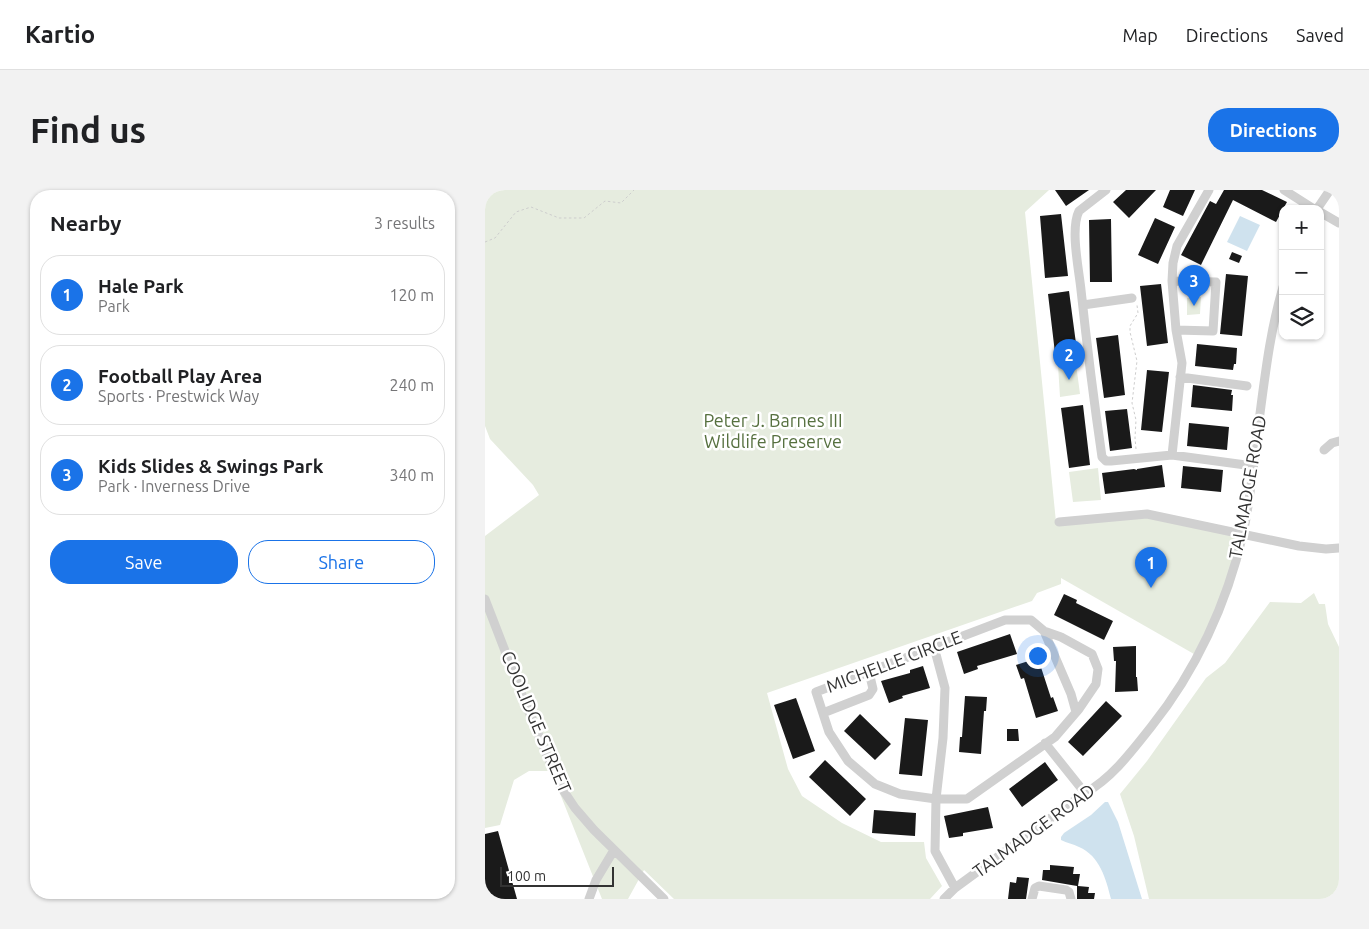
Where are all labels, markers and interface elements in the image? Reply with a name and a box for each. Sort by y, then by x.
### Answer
text: Kartio [25,21,95,48]
text: Map [1122,25,1158,45]
text: Directions [1186,25,1268,45]
text: Saved [1296,25,1344,45]
button: Directions [1208,108,1339,152]
text: Find us [30,110,146,150]
map controls [1279,205,1324,340]
button: + [1279,205,1324,250]
text: Nearby [50,211,121,235]
text: 3 results [374,214,435,232]
button: − [1279,250,1324,295]
pin: 3 [1178,265,1210,306]
text: Hale Park [98,275,184,297]
text: 1 [62,286,72,304]
text: 120 m [389,286,434,304]
button: layers [1279,295,1324,340]
text: Park [98,297,130,315]
pin: 2 [1053,339,1085,380]
text: Football Play Area [98,365,262,387]
text: 2 [62,376,72,394]
text: 240 m [389,376,434,394]
text: Sports · Prestwick Way [98,387,259,405]
park label: Peter J. Barnes III Wildlife Preserve [703,410,843,451]
street label: TALMADGE ROAD [1225,413,1269,560]
text: Kids Slides & Swings Park [98,455,323,477]
text: 3 [62,466,72,484]
text: 340 m [389,466,434,484]
text: Park · Inverness Drive [98,477,250,495]
button: Save [50,540,238,584]
button: Share [248,540,435,584]
pin: 1 [1135,547,1167,588]
street label: MICHELLE CIRCLE [823,626,964,696]
your location [1025,643,1051,669]
street label: COOLIDGE STREET [498,648,576,796]
street label: TALMADGE ROAD [969,779,1098,881]
scale bar [500,864,614,887]
text: 100 m [507,868,546,884]

